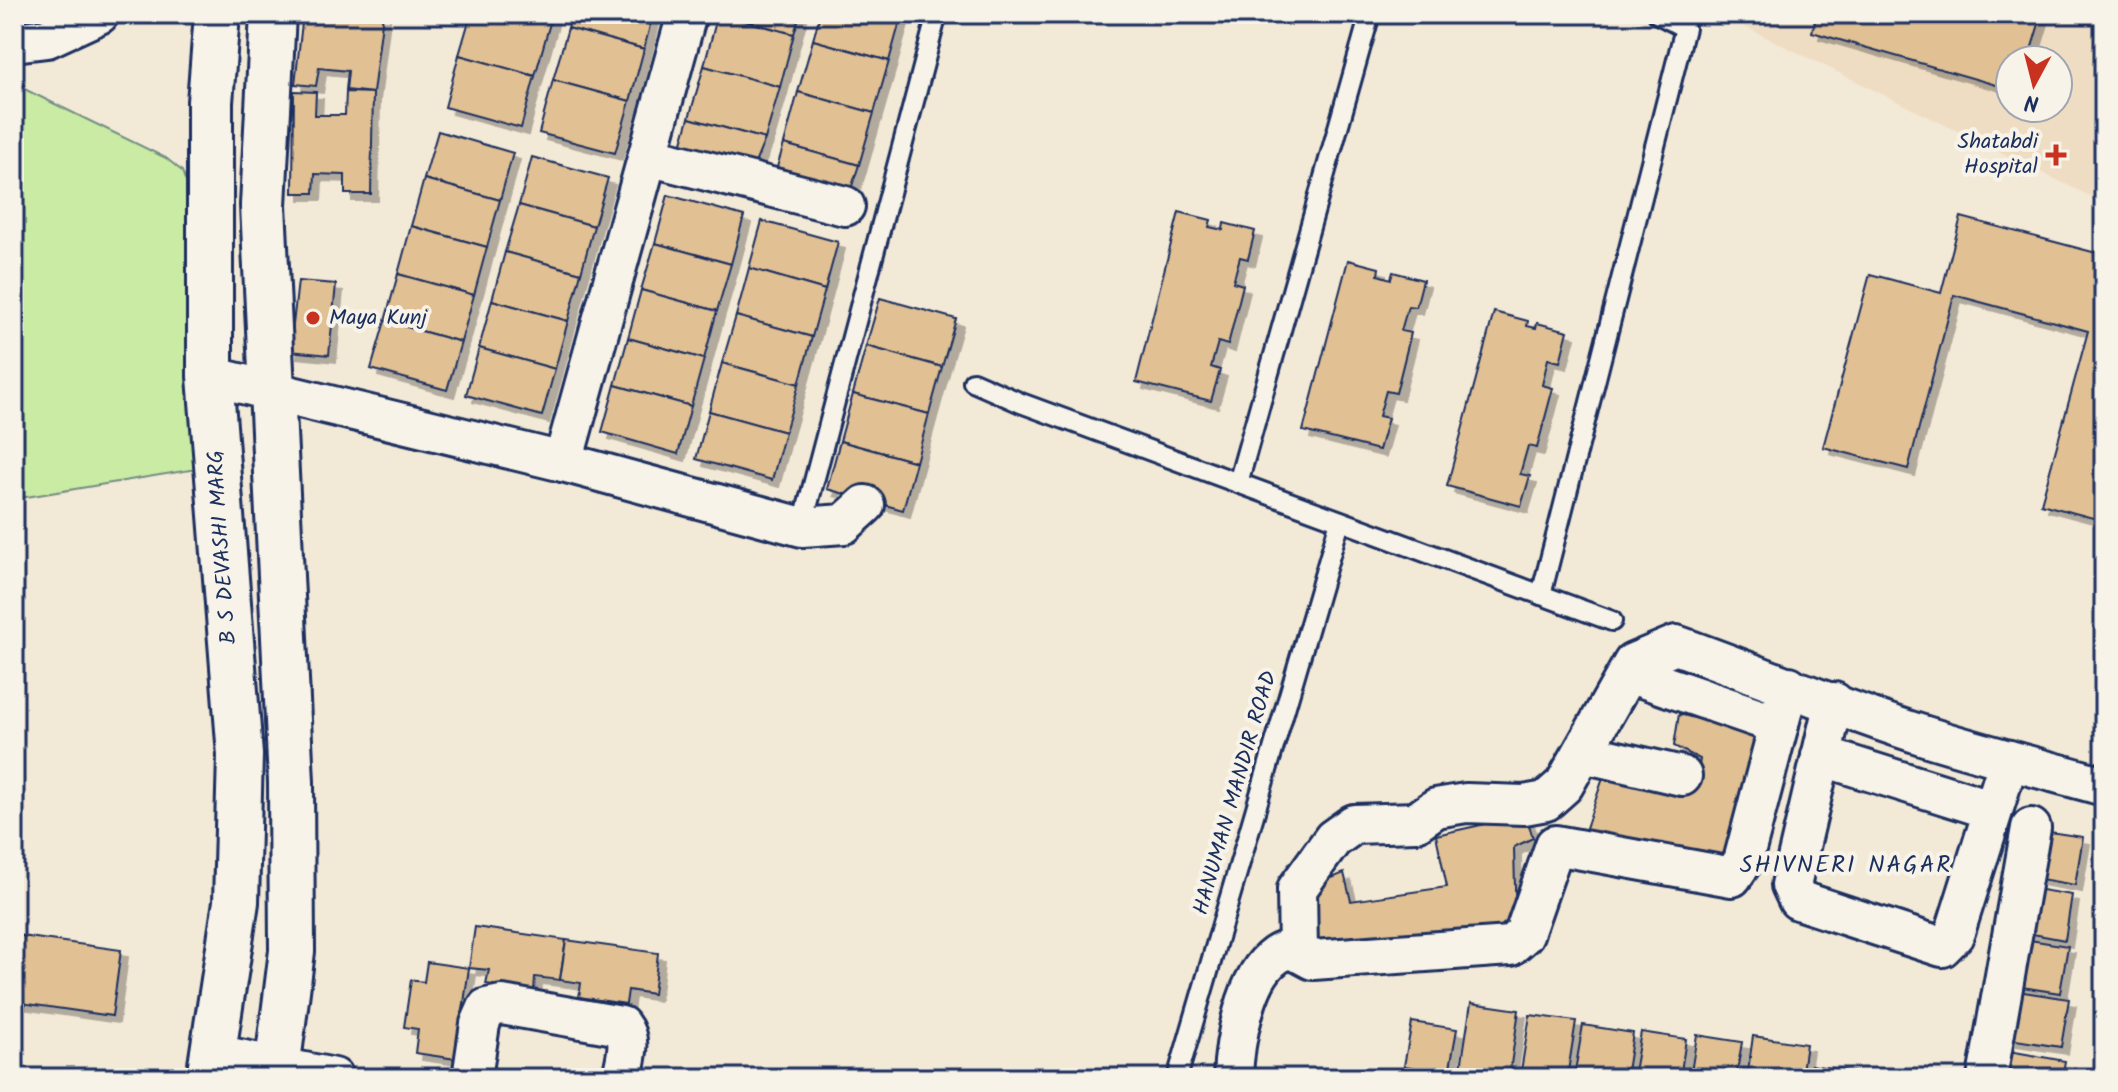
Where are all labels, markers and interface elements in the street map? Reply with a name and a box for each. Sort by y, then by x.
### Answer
north arrow [1994,44,2074,124]
text: N [2023,83,2041,120]
place label: Shatabdi Hospital [1958,125,2039,185]
marker: Shatabdi Hospital [2045,144,2067,166]
place label: Maya Kunj [329,301,428,336]
marker: Maya Kunj [304,309,322,327]
street label: B S DEVASHI MARG [199,449,247,645]
street label: HANUMAN MANDIR ROAD [1184,667,1288,919]
district label: SHIVNERI NAGAR [1740,846,1952,885]

